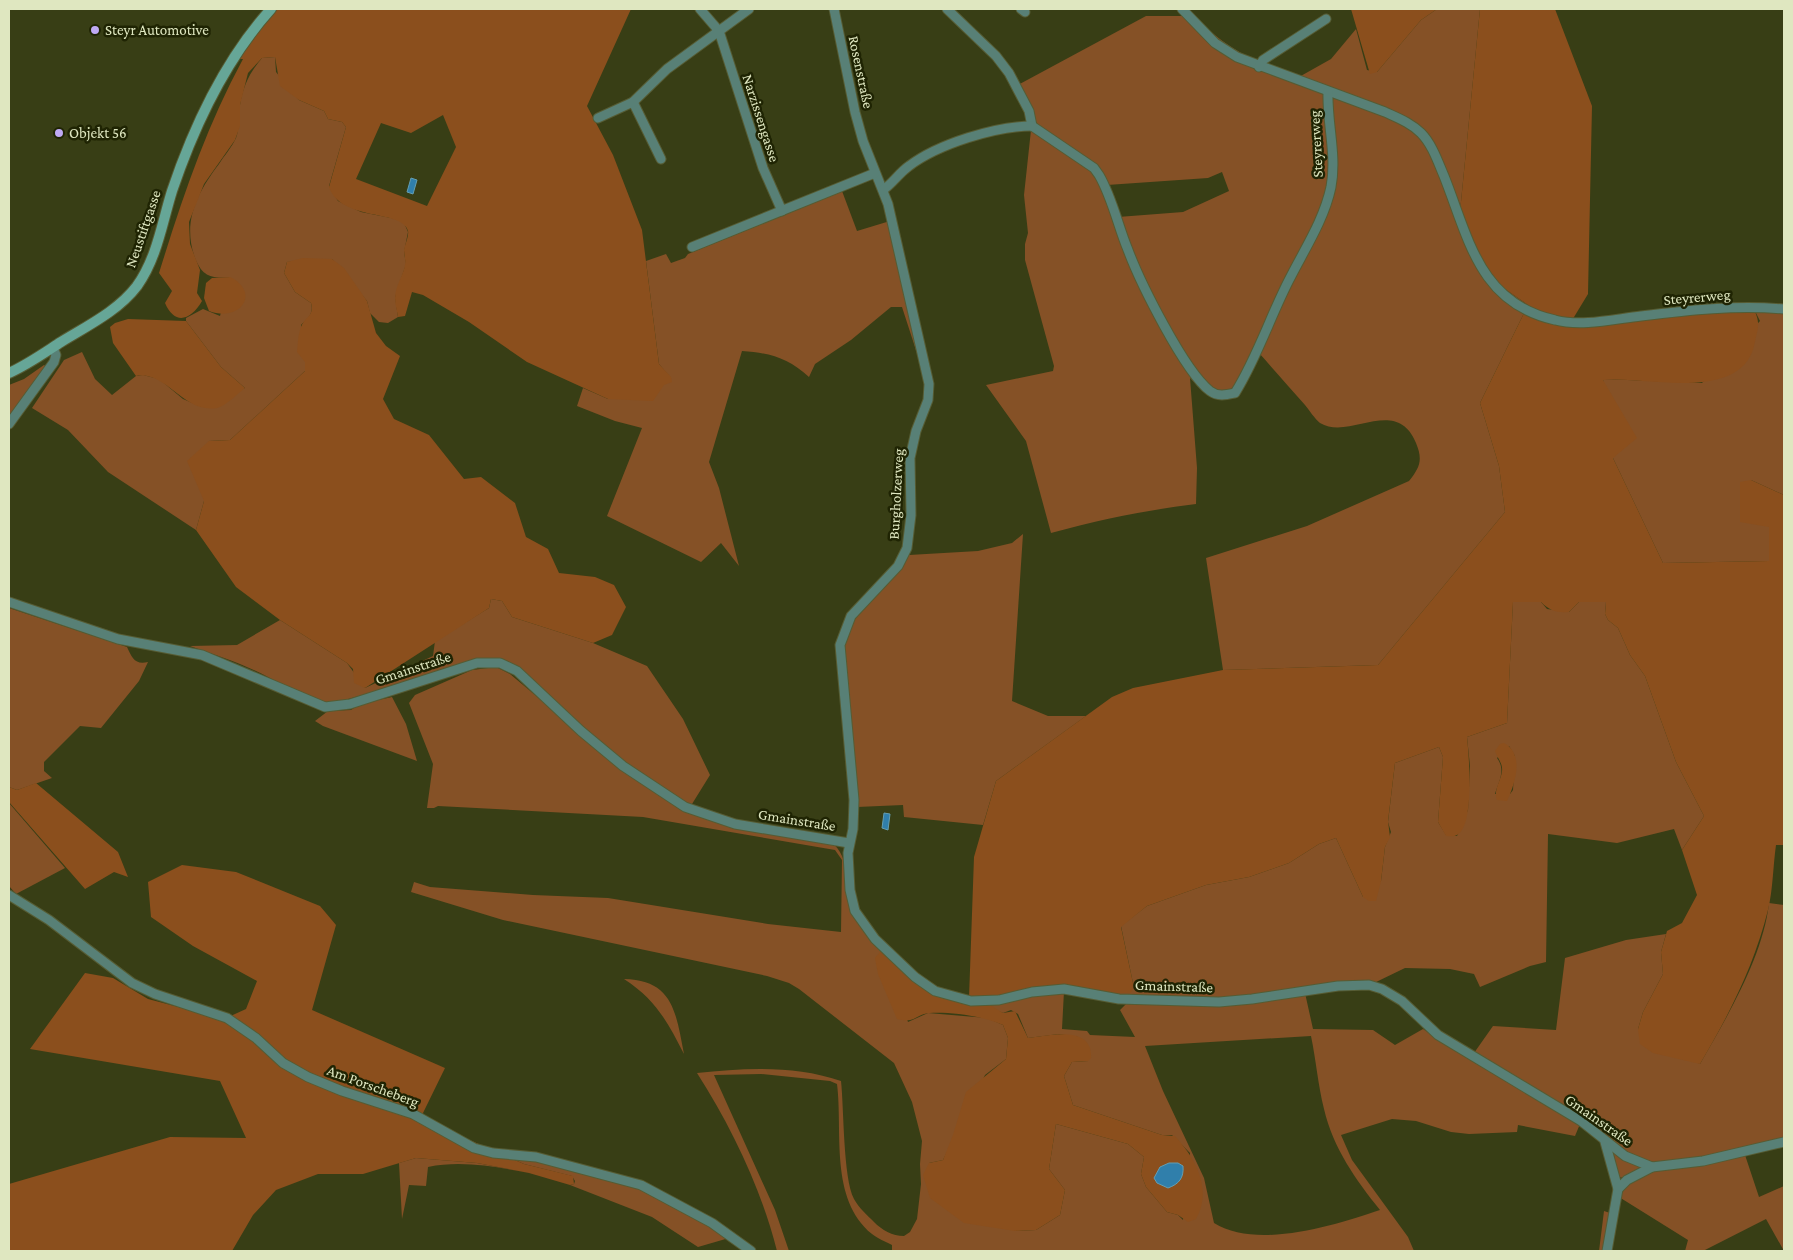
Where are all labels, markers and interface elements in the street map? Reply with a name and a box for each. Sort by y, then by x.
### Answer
place label: Steyr Automotive [105,22,209,39]
marker: Steyr Automotive [89,24,101,36]
street label: Rosenstraße [845,34,877,110]
street label: Narzissengasse [738,72,783,165]
street label: Steyrerweg [1306,110,1327,178]
place label: Objekt 56 [69,125,127,142]
marker: Objekt 56 [53,127,65,139]
street label: Neustiftgasse [122,188,165,270]
street label: Steyrerweg [1663,286,1731,309]
street label: Burgholzerweg [886,448,907,540]
street label: Gmainstraße [373,648,453,688]
street label: Gmainstraße [757,806,837,834]
street label: Gmainstraße [1135,977,1214,995]
street label: Am Porscheberg [325,1062,421,1111]
street label: Gmainstraße [1562,1091,1636,1149]

